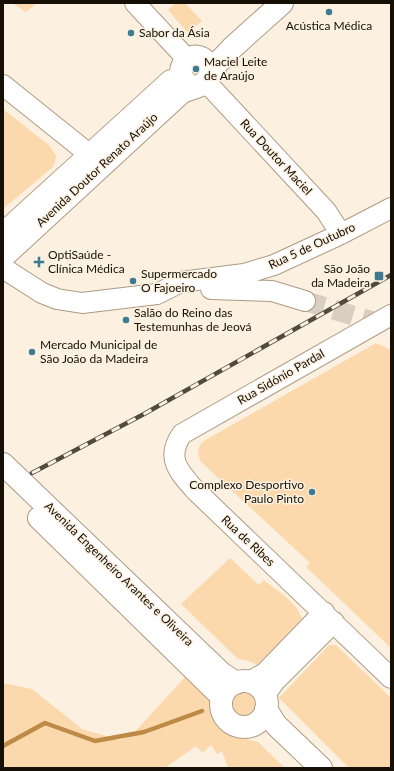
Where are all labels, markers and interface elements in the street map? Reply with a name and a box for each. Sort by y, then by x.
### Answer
marker: Acústica Médica [324,7,334,17]
place label: Acústica Médica [286,18,372,33]
place label: Sabor da Ásia [139,25,210,40]
marker: Sabor da Ásia [126,28,136,38]
place label: Maciel Leite de Araújo [204,54,267,83]
marker: Maciel Leite de Araújo [191,64,201,74]
street label: Avenida Doutor Renato Araújo [33,109,161,230]
street label: Rua Doutor Maciel [237,116,315,198]
street label: Rua 5 de Outubro [266,219,358,272]
place label: OptiSaúde - Clínica Médica [48,247,125,276]
marker: OptiSaúde - Clínica Médica [33,256,45,268]
place label: São João da Madeira [311,261,370,290]
place label: Supermercado O Fajoeiro [141,266,217,295]
marker: São João da Madeira [373,270,385,282]
marker: Supermercado O Fajoeiro [128,276,138,286]
place label: Salão do Reino das Testemunhas de Jeová [134,305,252,334]
marker: Salão do Reino das Testemunhas de Jeová [121,315,131,325]
place label: Mercado Municipal de São João da Madeira [40,337,157,366]
street label: Rua Sidónio Pardal [235,346,327,408]
marker: Mercado Municipal de São João da Madeira [27,347,37,357]
place label: Complexo Desportivo Paulo Pinto [189,477,304,506]
marker: Complexo Desportivo Paulo Pinto [307,487,317,497]
street label: Avenida Engenheiro Arantes e Oliveira [42,498,197,649]
street label: Rua de Ribes [218,512,278,569]

